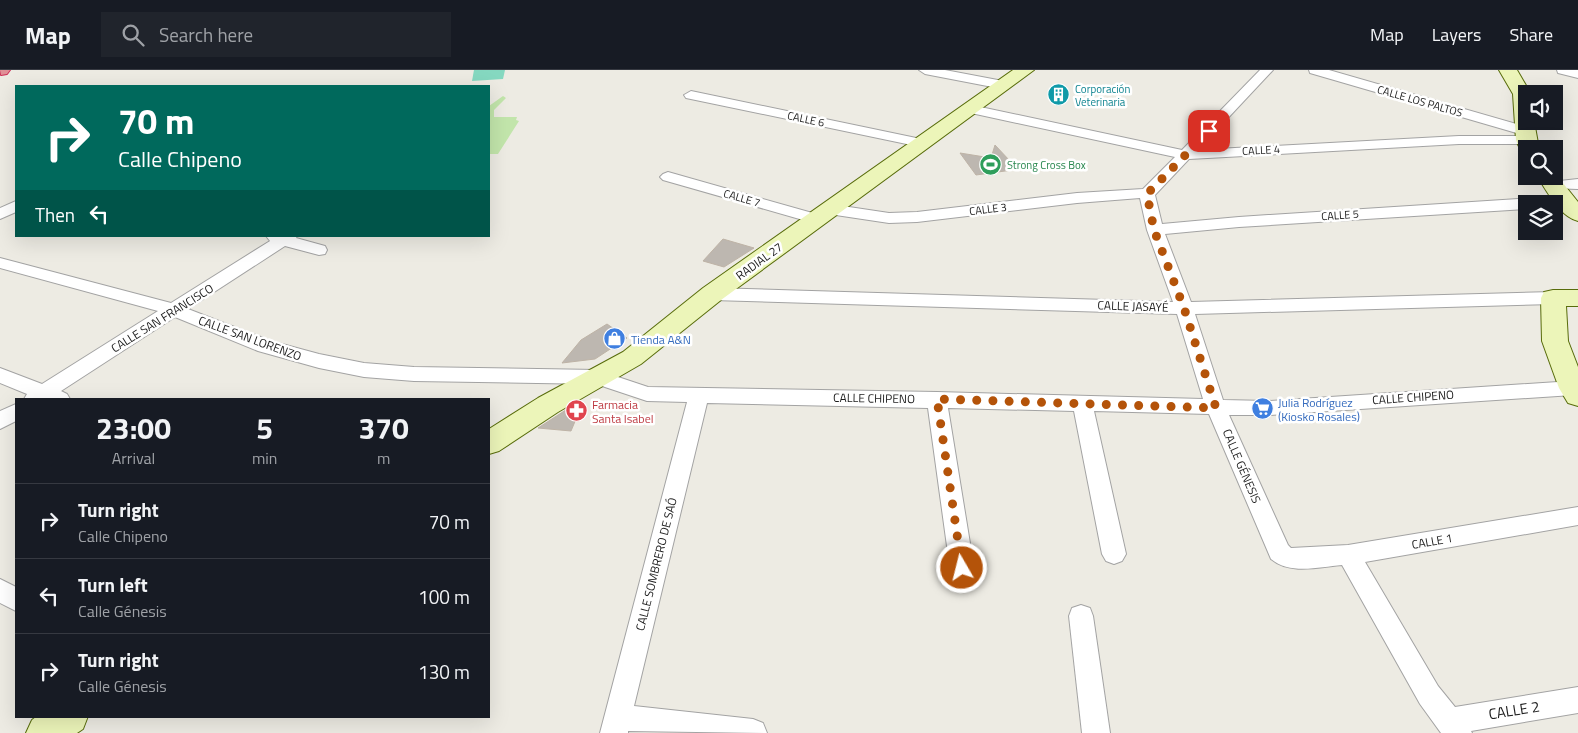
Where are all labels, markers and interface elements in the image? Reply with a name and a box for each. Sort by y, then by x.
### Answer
search box [101,12,451,57]
text: Map [25,17,71,53]
text: Search here [159,20,253,49]
icon: search [119,21,147,49]
text: Map [1370,21,1404,48]
text: Layers [1432,21,1481,48]
text: Share [1509,21,1553,48]
place label: Corporación Veterinaria [1075,81,1130,110]
street label: CALLE LOS PALTOS [1375,81,1465,121]
building icon: Corporación Veterinaria [1047,83,1071,107]
map controls [1518,85,1563,240]
button: sound [1518,85,1563,130]
text: 70 m [118,94,194,148]
icon: right [35,105,100,170]
street label: CALLE 6 [786,107,826,131]
pin [1188,110,1230,152]
icon: arrive [1195,117,1223,145]
button: search [1518,140,1563,185]
street label: CALLE 4 [1242,141,1280,159]
text: Calle Chipeno [118,142,242,176]
sports icon: Strong Cross Box [979,153,1003,177]
place label: Strong Cross Box [1007,157,1086,173]
street label: CALLE 7 [722,185,762,211]
button: layers [1518,195,1563,240]
street label: CALLE 3 [968,199,1008,219]
text: Then [35,200,75,229]
icon: left [85,200,113,228]
street label: CALLE 5 [1321,206,1359,224]
street label: RADIAL 27 [732,237,786,285]
street label: CALLE SAN FRANCISCO [107,279,217,357]
street label: CALLE JASAYÉ [1097,295,1169,317]
street label: CALLE SAN LORENZO [196,310,304,366]
shop icon: Tienda A&N [603,327,627,351]
place label: Tienda A&N [631,330,691,349]
street label: CALLE CHIPENO [1372,385,1455,409]
street label: CALLE CHIPENO [833,388,915,408]
place label: Julia Rodríguez (Kiosko Rosales) [1278,393,1360,426]
place label: Farmacia Santa Isabel [592,395,653,428]
supermarket icon: Julia Rodríguez (Kiosko Rosales) [1250,397,1274,421]
pharmacy icon: Farmacia Santa Isabel [564,399,588,423]
text: 23:00 [96,405,171,451]
text: 5 [256,405,273,451]
text: 370 [359,405,409,451]
street label: CALLE GÉNESIS [1218,426,1266,506]
text: Arrival [112,446,155,470]
text: min [252,446,277,470]
text: m [377,446,390,470]
text: Turn right [78,495,159,524]
street label: CALLE SOMBRERO DE SAÓ [630,495,682,633]
icon: right [35,507,63,535]
text: 70 m [429,507,470,536]
text: Calle Chipeno [78,524,168,548]
street label: CALLE 1 [1410,528,1454,554]
position arrow [935,541,987,593]
text: Turn left [78,570,148,599]
icon: left [35,582,63,610]
text: 100 m [418,582,470,611]
text: Calle Génesis [78,599,167,623]
text: Turn right [78,645,159,674]
icon: right [35,657,63,685]
text: 130 m [418,657,470,686]
text: Calle Génesis [78,674,167,698]
street label: CALLE 2 [1487,695,1541,725]

